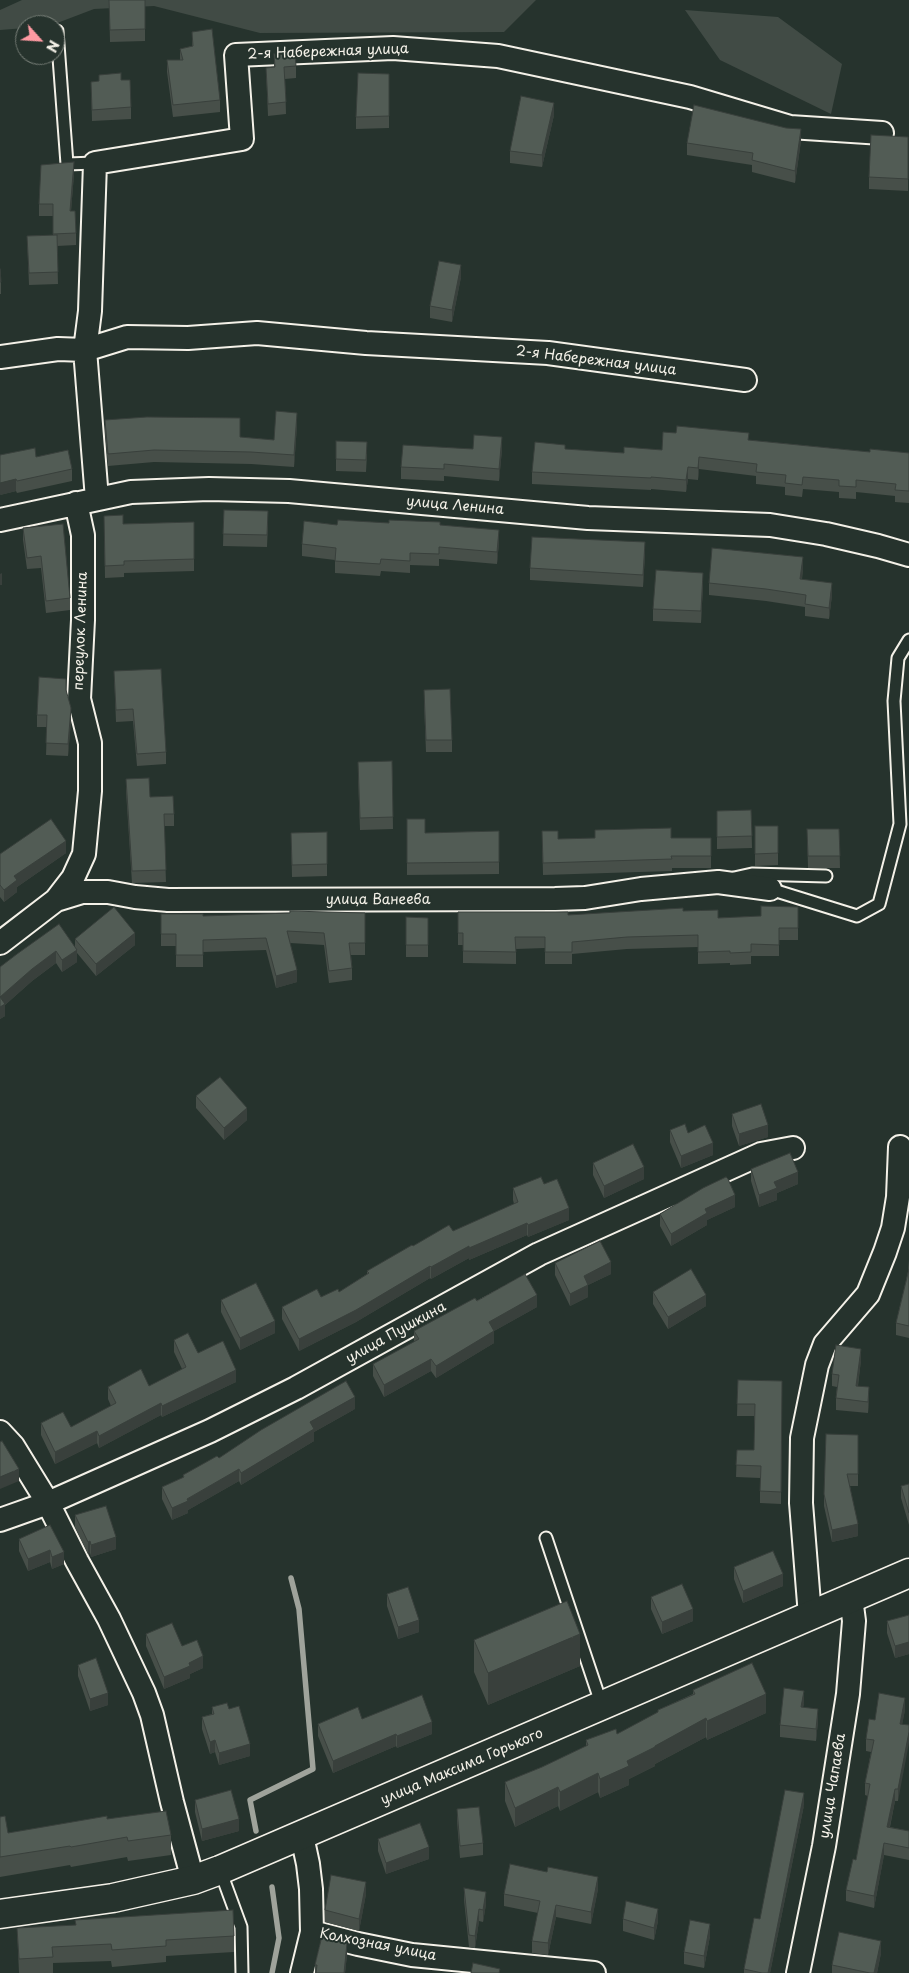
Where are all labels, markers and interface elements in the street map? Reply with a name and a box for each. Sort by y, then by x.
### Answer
north arrow [15,15,65,65]
text: N [41,37,65,56]
street label: 2-я Набережная улица [247,41,409,63]
street label: 2-я Набережная улица [515,343,677,379]
street label: улица Ленина [405,493,505,519]
street label: переулок Ленина [71,571,91,691]
street label: улица Ванеева [326,892,430,908]
street label: улица Пушкина [343,1299,449,1367]
street label: улица Максима Горького [378,1725,546,1809]
street label: улица Чапаева [816,1732,850,1840]
street label: Колхозная улица [318,1925,438,1965]

